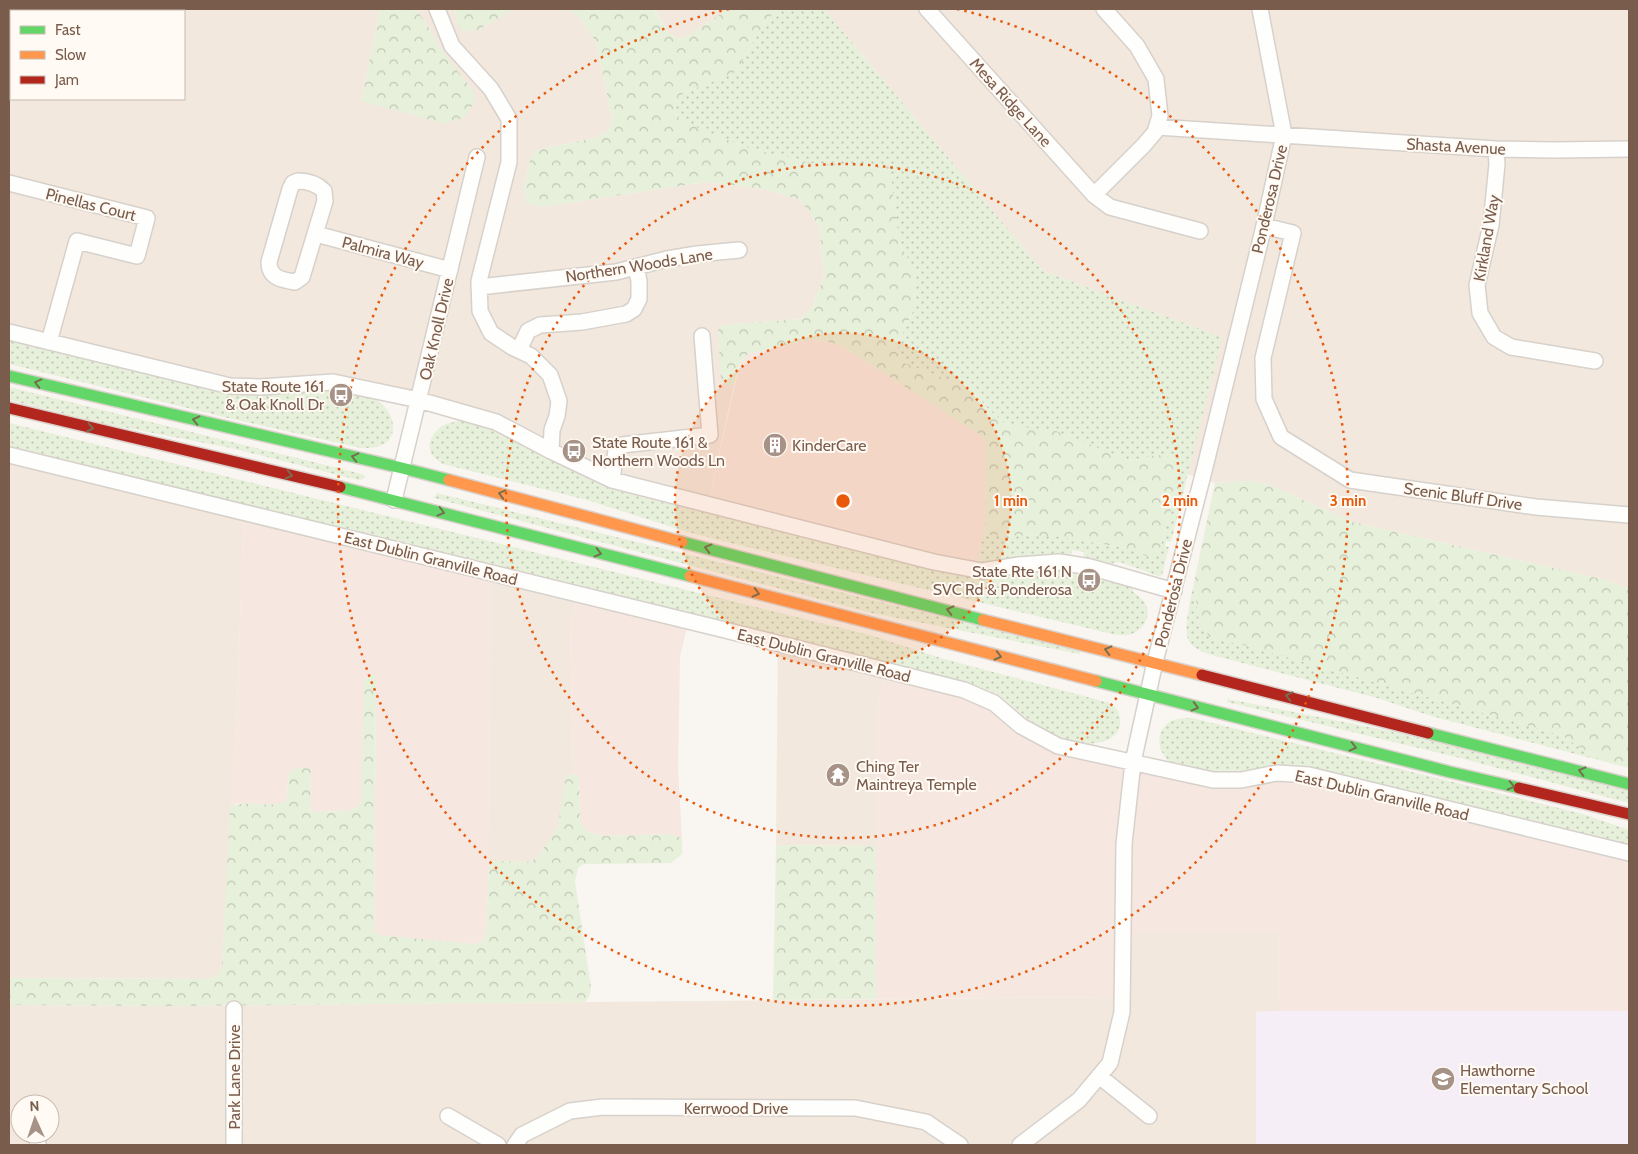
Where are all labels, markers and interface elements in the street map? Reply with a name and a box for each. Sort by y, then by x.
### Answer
legend [10,10,185,100]
text: Fast [55,21,80,39]
text: Slow [55,46,86,64]
street label: Mesa Ridge Lane [966,54,1056,151]
text: Jam [54,71,79,89]
street label: Shasta Avenue [1406,134,1506,159]
street label: Ponderosa Drive [1248,143,1291,255]
street label: Pinellas Court [44,184,139,225]
street label: Kirkland Way [1470,193,1503,283]
street label: Palmira Way [340,232,426,273]
street label: Northern Woods Lane [564,244,714,287]
street label: Oak Knoll Drive [415,276,457,382]
place label: State Route 161 & Oak Knoll Dr [222,377,325,414]
one-way arrow [34,378,43,389]
bus stop icon: State Route 161 & Oak Knoll Dr [328,382,354,408]
one-way arrow [192,415,201,426]
one-way arrow [86,422,95,433]
building icon: KinderCare [762,432,788,458]
place label: State Route 161 & Northern Woods Ln [592,433,725,470]
place label: KinderCare [792,436,866,455]
bus stop icon: State Route 161 & Northern Woods Ln [561,438,587,464]
one-way arrow [350,452,359,463]
one-way arrow [284,469,293,480]
street label: Scenic Bluff Drive [1402,479,1523,514]
one-way arrow [498,489,507,500]
centre of rings [834,492,852,510]
text: 1 min [994,492,1028,510]
text: 2 min [1162,492,1198,510]
text: 3 min [1330,492,1366,510]
one-way arrow [436,507,445,517]
street label: East Dublin Granville Road [342,528,519,589]
street label: Ponderosa Drive [1151,537,1196,649]
one-way arrow [704,543,712,554]
one-way arrow [594,547,603,558]
place label: State Rte 161 N SVC Rd & Ponderosa [933,562,1072,599]
bus stop icon: State Rte 161 N SVC Rd & Ponderosa [1076,567,1102,593]
one-way arrow [751,587,760,598]
one-way arrow [946,605,955,616]
street label: East Dublin Granville Road [735,625,912,686]
one-way arrow [1103,645,1112,656]
one-way arrow [993,650,1001,660]
one-way arrow [1285,691,1294,702]
one-way arrow [1191,701,1199,711]
one-way arrow [1348,741,1357,752]
place label: Ching Ter Maintreya Temple [856,757,977,794]
temple icon: Ching Ter Maintreya Temple [825,762,851,788]
street label: East Dublin Granville Road [1293,766,1471,825]
one-way arrow [1579,767,1587,777]
one-way arrow [1506,780,1515,791]
street label: Park Lane Drive [225,1025,244,1129]
place label: Hawthorne Elementary School [1460,1061,1588,1098]
school or university icon: Hawthorne Elementary School [1430,1066,1456,1092]
north arrow [10,1094,60,1144]
text: N [29,1097,40,1115]
street label: Kerrwood Drive [684,1099,788,1118]

